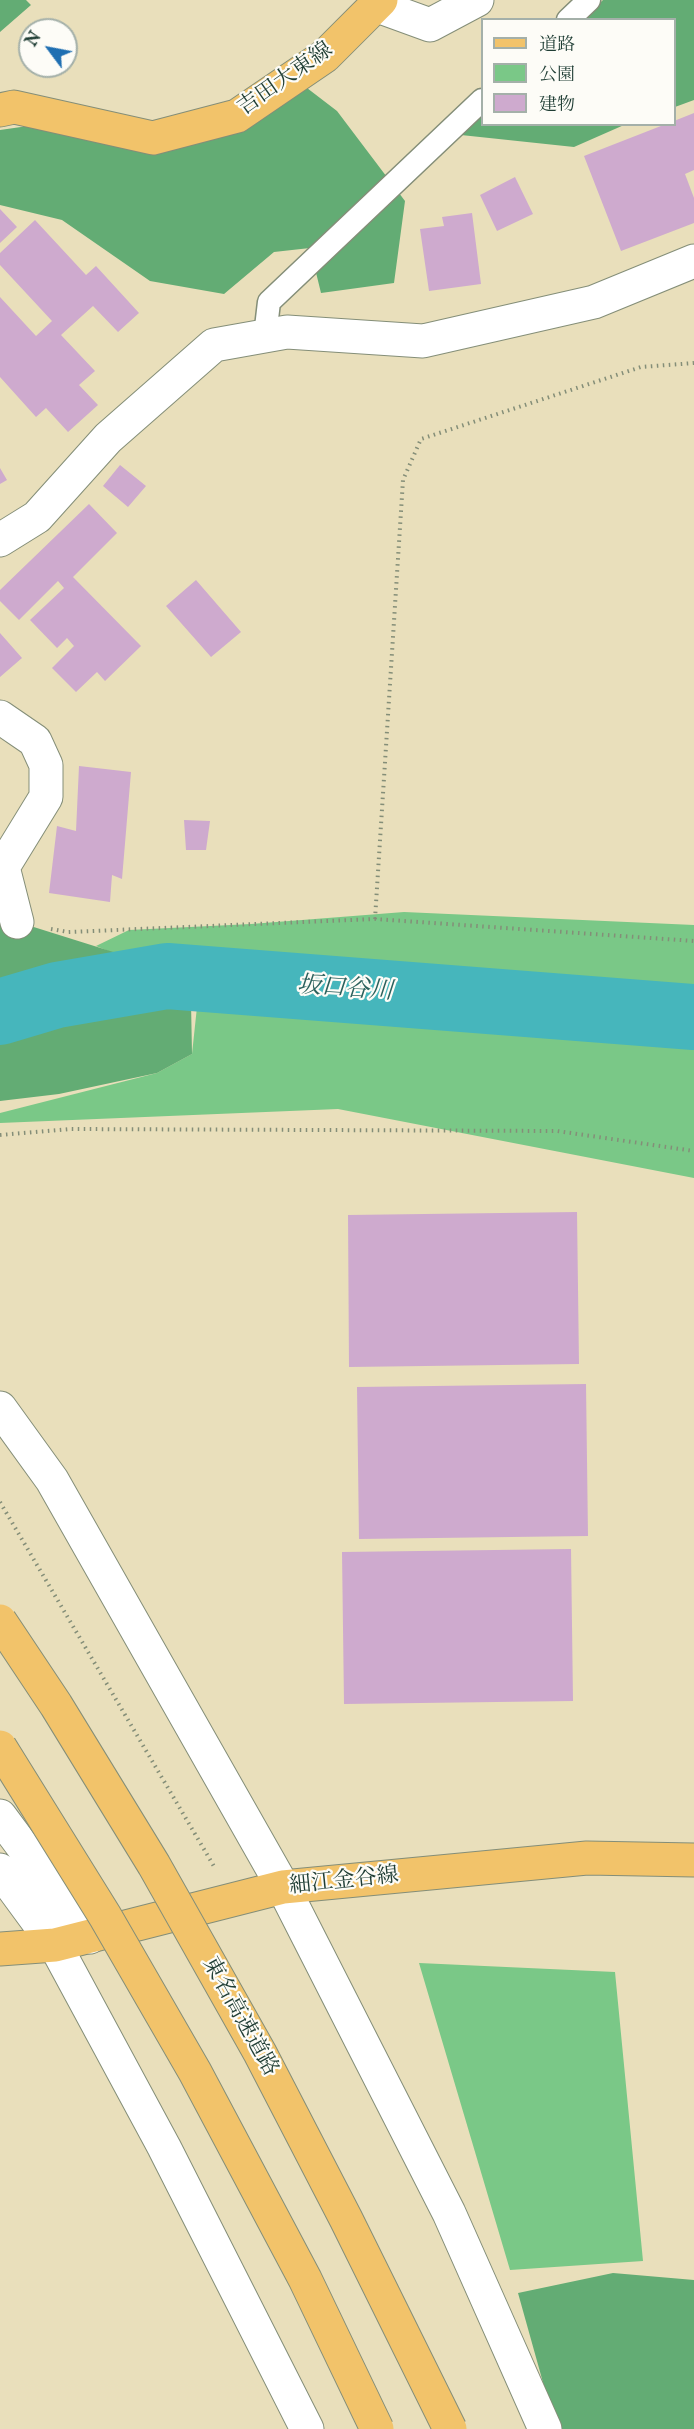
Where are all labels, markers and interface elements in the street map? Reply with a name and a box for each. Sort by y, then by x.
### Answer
north arrow [18,18,78,78]
legend [481,18,676,126]
text: N [22,28,47,51]
text: 道路 [539,34,575,57]
street label: 吉田大東線 [233,38,339,122]
text: 公園 [539,64,575,87]
text: 建物 [539,94,575,117]
water label: 坂口谷川 [296,972,394,1008]
street label: 細江金谷線 [288,1863,400,1901]
street label: 東名高速道路 [195,1953,283,2081]

